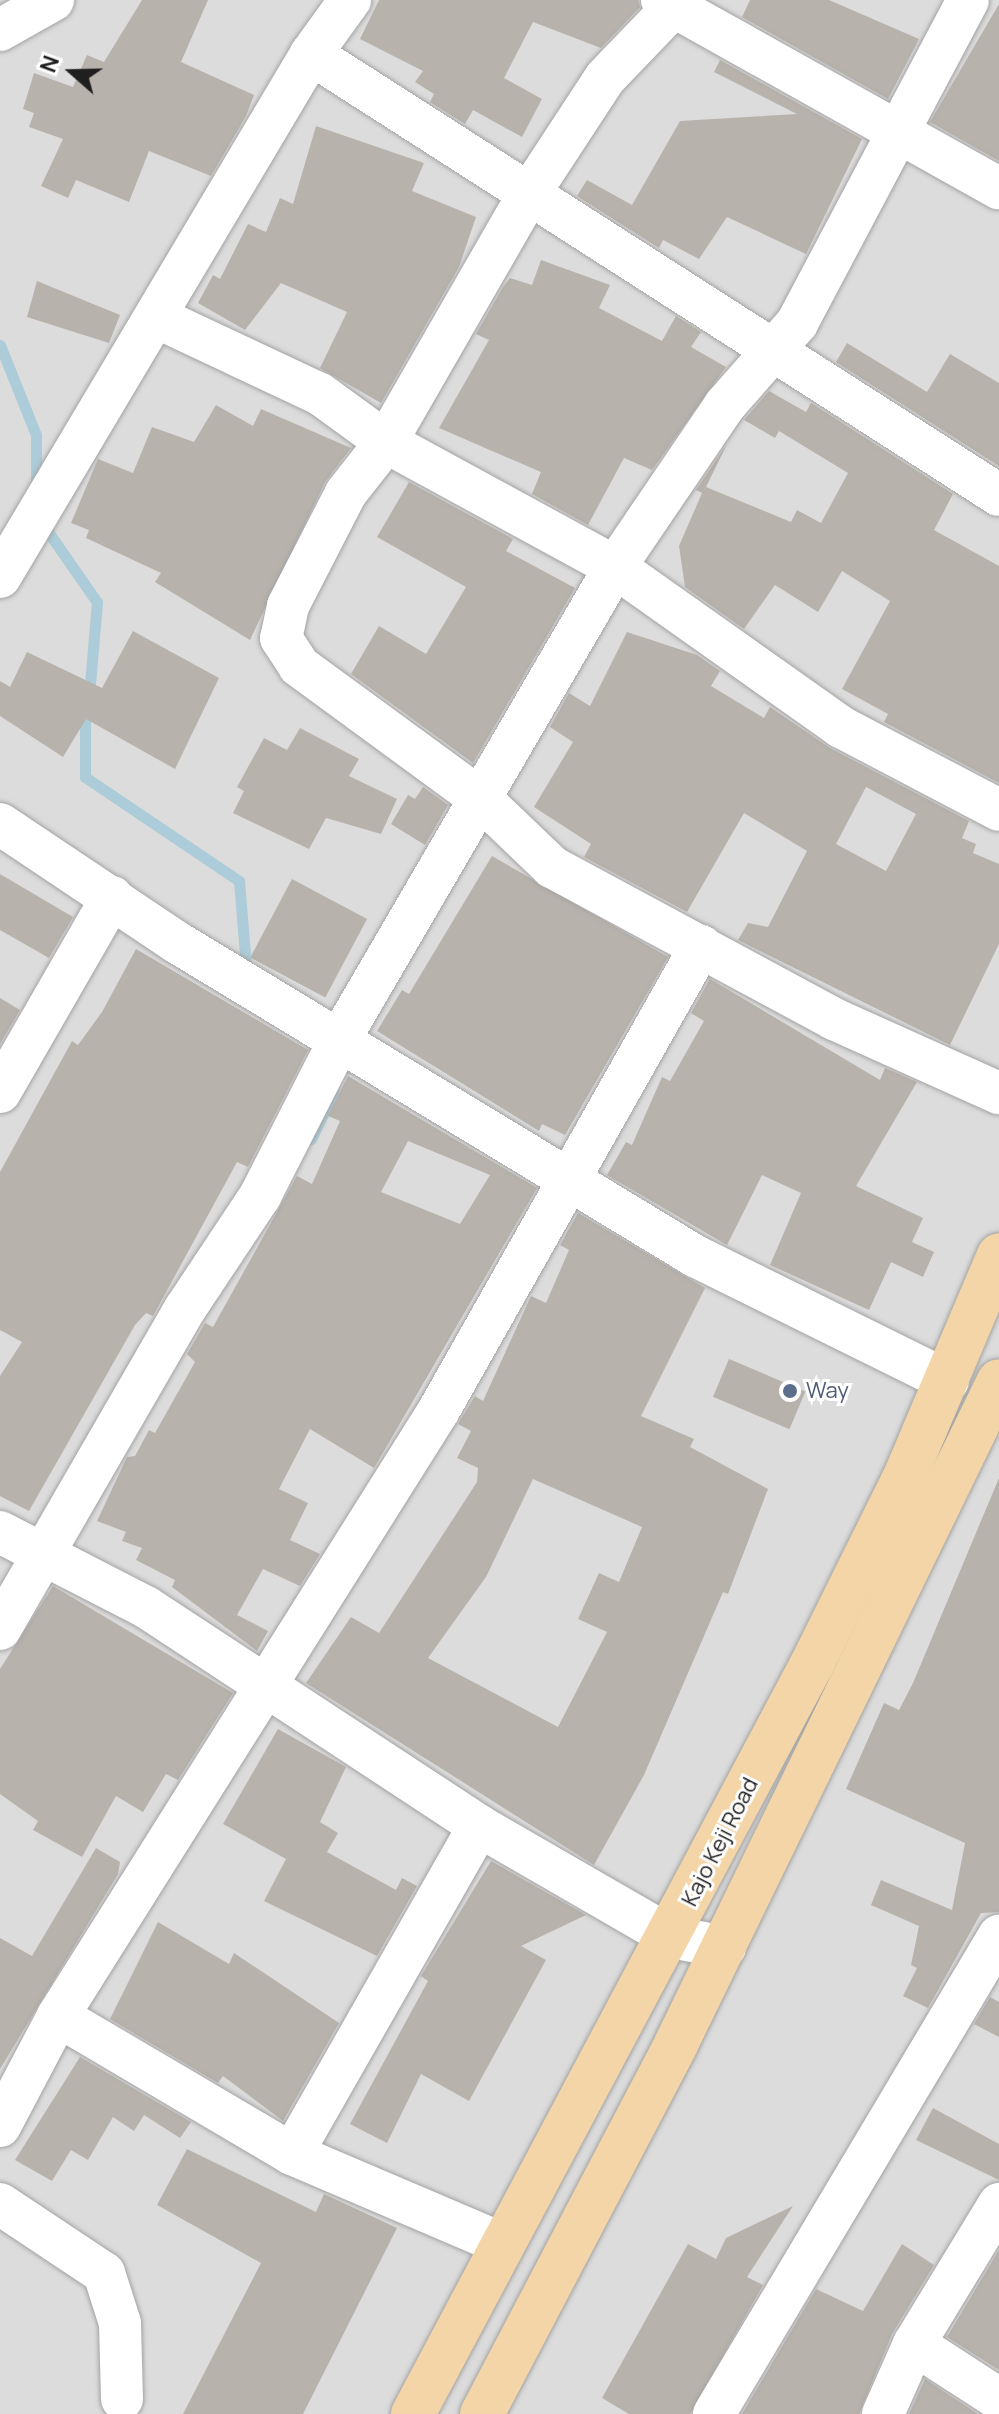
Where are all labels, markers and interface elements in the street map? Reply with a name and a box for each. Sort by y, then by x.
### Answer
north arrow [32,32,112,112]
text: N [33,51,66,76]
place label: Way [806,1378,849,1404]
marker: Way [781,1382,799,1400]
street label: Kajo Keji Road [676,1773,764,1911]

